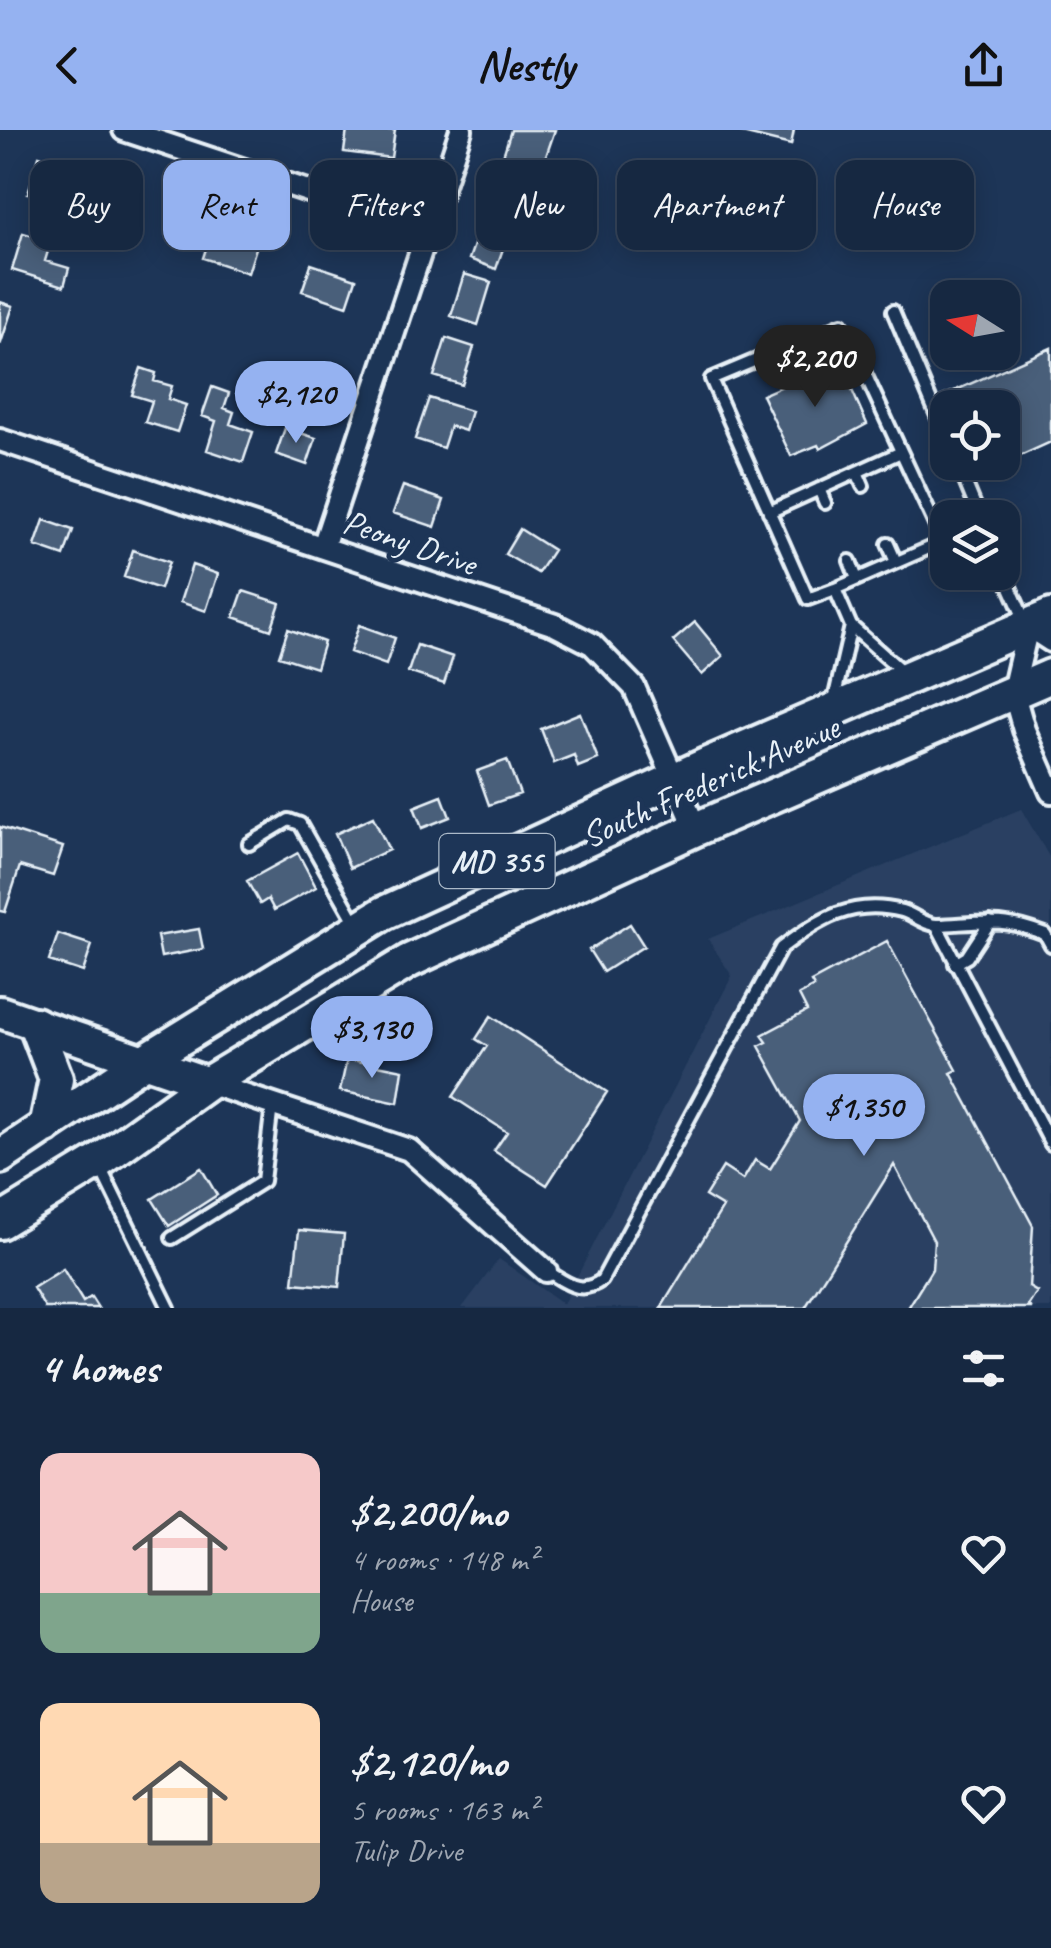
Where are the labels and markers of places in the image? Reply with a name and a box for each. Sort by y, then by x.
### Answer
pin: $2,200 [734,325,896,410]
pin: $2,120 [215,361,377,446]
pin: $3,130 [291,996,453,1081]
pin: $1,350 [783,1074,945,1159]

